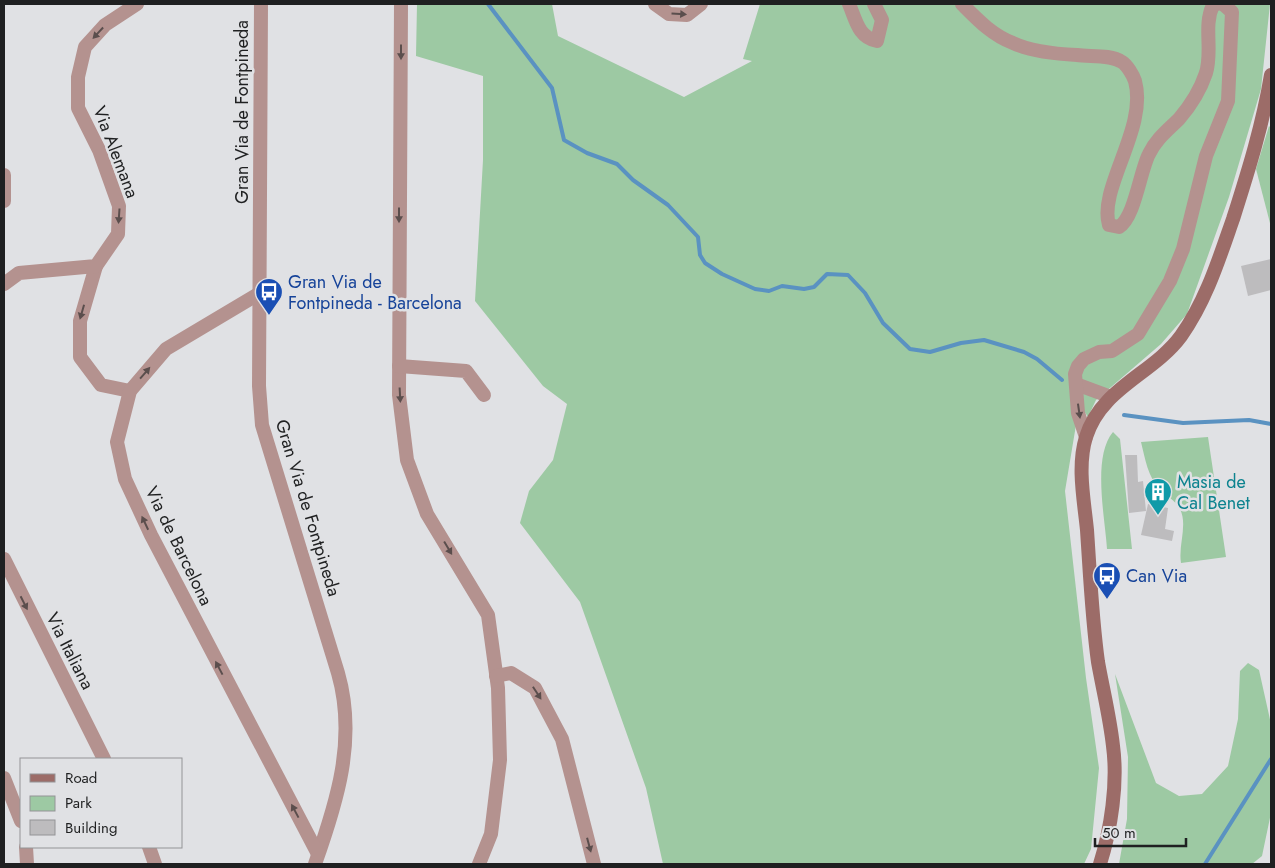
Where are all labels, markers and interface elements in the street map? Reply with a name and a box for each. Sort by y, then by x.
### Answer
one-way arrow [671,11,687,19]
street label: Gran Via de Fontpineda [229,20,255,204]
one-way arrow [92,26,104,38]
one-way arrow [396,45,404,61]
street label: Via Alemana [87,102,145,202]
one-way arrow [395,207,403,223]
one-way arrow [114,208,122,224]
place label: Gran Via de Fontpineda - Barcelona [288,269,462,316]
bus stop icon: Gran Via de Fontpineda - Barcelona [254,277,284,316]
one-way arrow [78,305,86,320]
one-way arrow [139,368,151,380]
one-way arrow [396,387,404,403]
one-way arrow [1075,403,1083,419]
street label: Gran Via de Fontpineda [269,416,347,600]
place label: Masia de Cal Benet [1177,469,1251,516]
building icon: Masia de Cal Benet [1143,477,1173,516]
street label: Via de Barcelona [139,482,219,610]
one-way arrow [141,516,149,530]
one-way arrow [443,541,452,554]
bus stop icon: Can Via [1092,561,1122,600]
place label: Can Via [1126,563,1187,589]
one-way arrow [20,596,28,611]
street label: Via Italiana [39,608,101,694]
one-way arrow [215,660,223,675]
one-way arrow [532,686,542,700]
legend [20,758,182,848]
text: Road [65,767,97,789]
text: Park [65,792,92,814]
one-way arrow [291,804,299,819]
scale bar [1095,816,1186,848]
text: Building [65,817,117,839]
text: 50 m [1102,822,1136,844]
one-way arrow [586,838,594,853]

